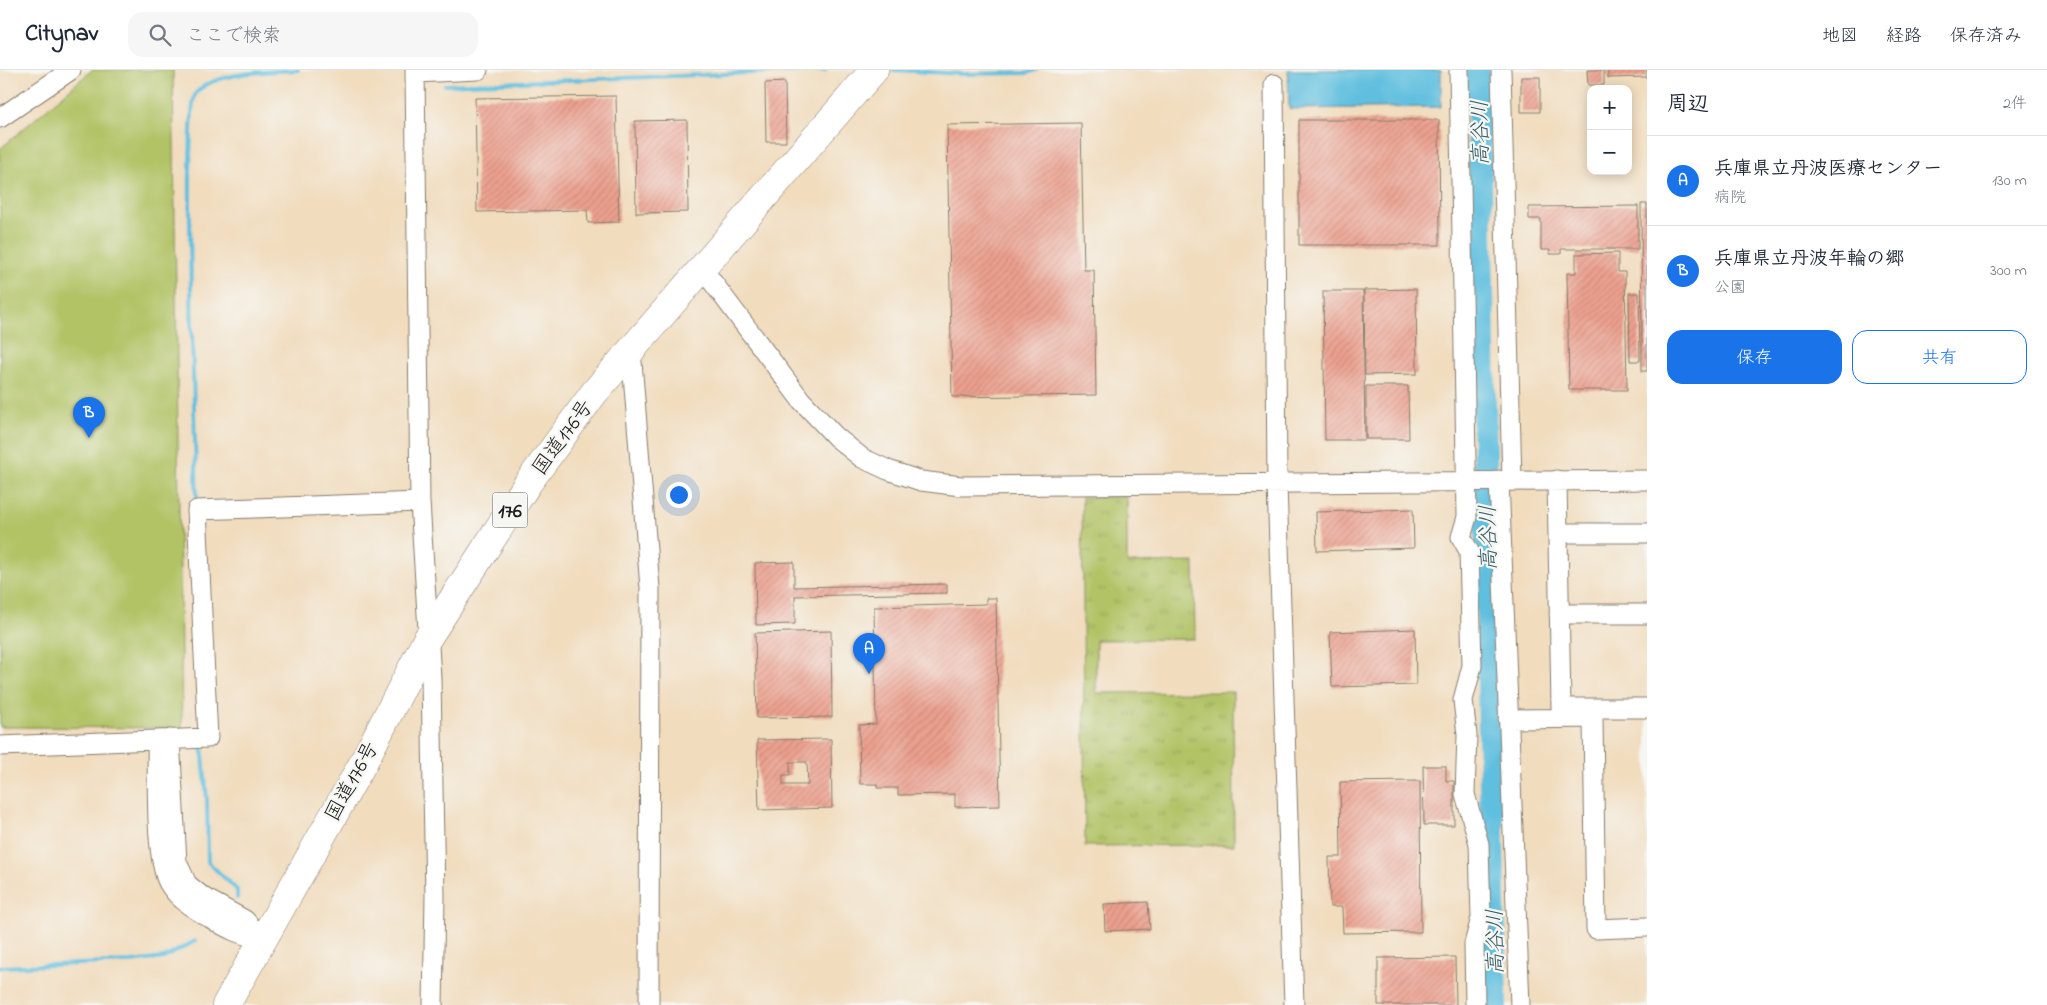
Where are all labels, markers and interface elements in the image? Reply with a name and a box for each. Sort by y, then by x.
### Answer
search box [128,12,478,57]
text: Citynav [25,17,98,52]
icon: search [146,21,174,49]
text: ここで検索 [186,23,281,50]
text: 地図 [1822,24,1858,50]
text: 経路 [1886,24,1922,50]
text: 保存済み [1950,24,2022,50]
map controls [1587,85,1632,175]
button: + [1587,85,1632,130]
text: 周辺 [1667,90,1709,120]
text: 2件 [2003,92,2027,116]
water label: 高谷川 [1465,100,1499,166]
button: − [1587,130,1632,175]
text: 兵庫県立丹波医療センター [1714,156,1942,183]
text: A [1678,169,1688,193]
text: 130 m [1992,169,2027,193]
text: 病院 [1714,186,1746,210]
text: 兵庫県立丹波年輪の郷 [1714,246,1904,273]
text: B [1678,259,1688,283]
text: 300 m [1990,259,2027,283]
text: 公園 [1714,276,1746,300]
button: 保存 [1667,330,1842,384]
button: 共有 [1852,330,2027,384]
street label: 国道176号 [526,394,601,482]
pin: B [73,397,105,438]
your location [666,482,692,508]
road number: 176 [492,492,528,528]
water label: 高谷川 [1473,505,1507,571]
pin: A [853,633,885,674]
street label: 国道176号 [318,736,387,828]
water label: 高谷川 [1480,909,1514,975]

